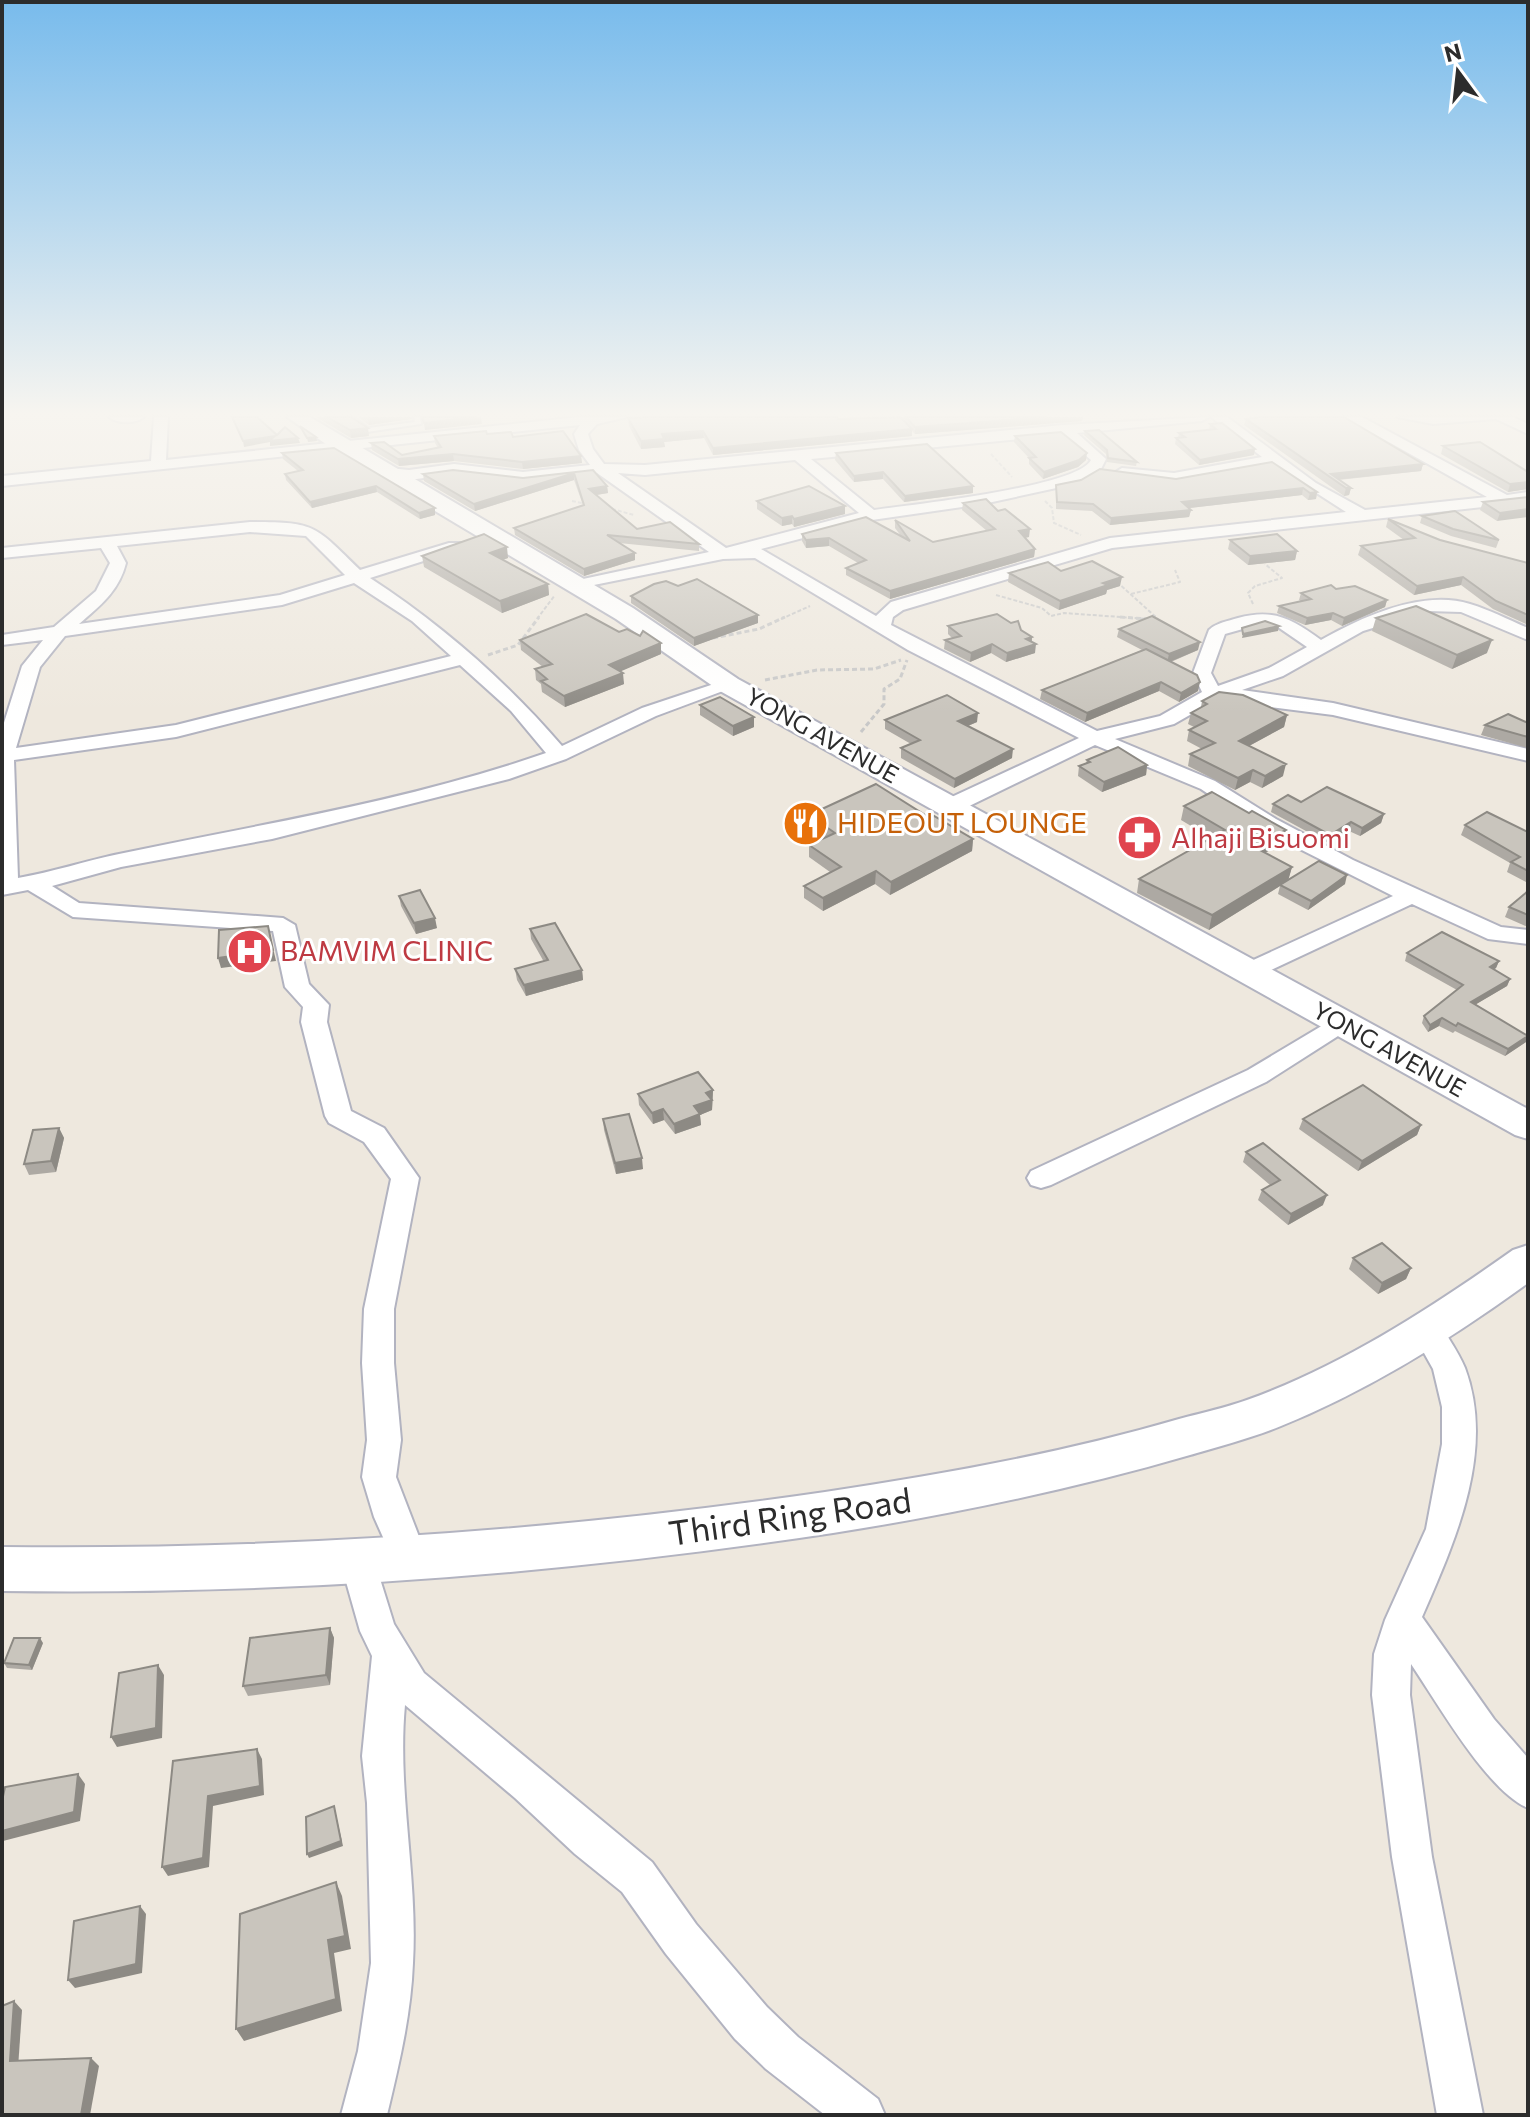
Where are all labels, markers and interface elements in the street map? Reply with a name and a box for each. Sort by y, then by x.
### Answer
north arrow [1418,32,1498,112]
text: N [1441,37,1464,67]
street label: YONG AVENUE [741,681,904,789]
restaurant icon: HIDEOUT LOUNGE [782,799,830,847]
place label: HIDEOUT LOUNGE [837,805,1087,839]
pharmacy icon: Alhaji Bisuomi [1116,814,1164,862]
place label: Alhaji Bisuomi [1171,820,1350,854]
hospital icon: BAMVIM CLINIC [225,927,273,975]
place label: BAMVIM CLINIC [280,933,493,967]
street label: YONG AVENUE [1308,995,1471,1103]
street label: Third Ring Road [666,1477,914,1553]

